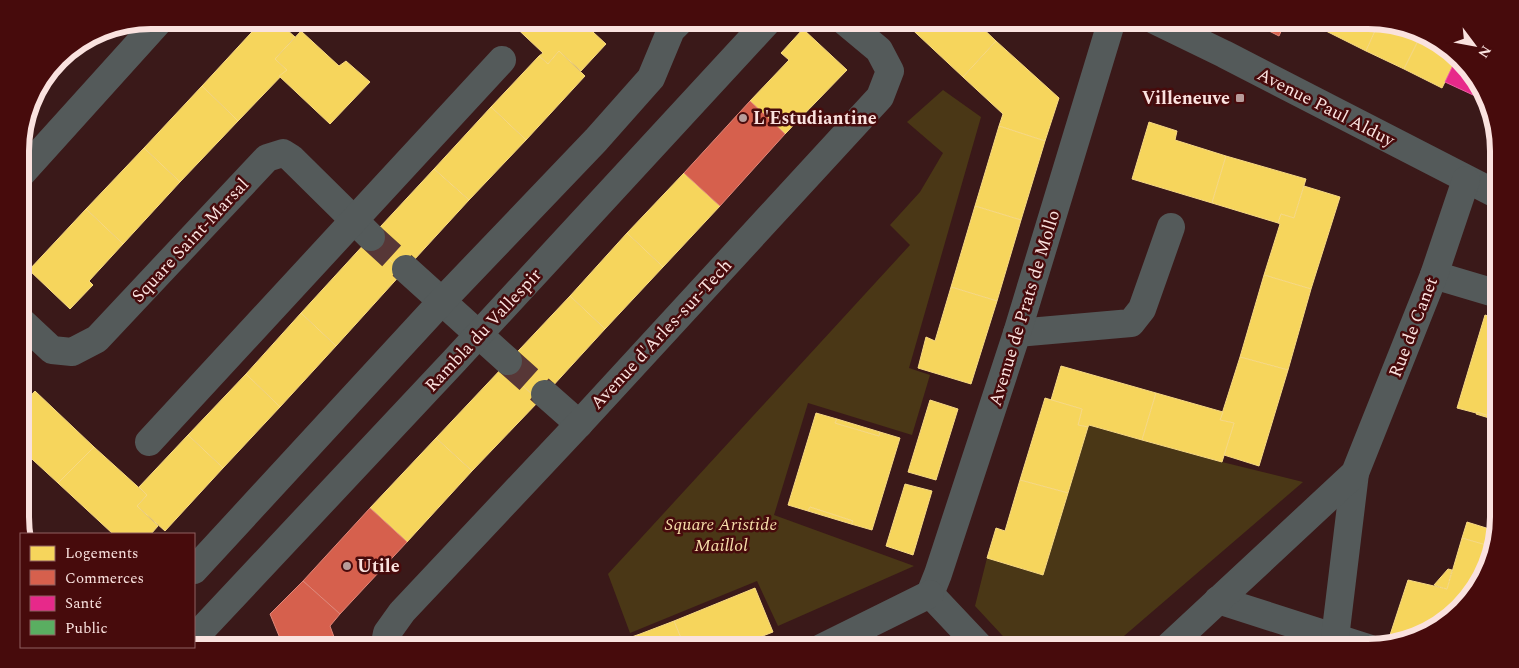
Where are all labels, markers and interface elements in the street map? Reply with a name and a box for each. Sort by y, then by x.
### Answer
north arrow [1449,20,1499,70]
text: N [1473,41,1497,62]
street label: Avenue Paul Alduy [1252,61,1400,154]
place label: Villeneuve [1142,85,1230,112]
marker: Villeneuve [1234,92,1246,104]
place label: L'Estudiantine [753,105,877,132]
marker: L'Estudiantine [737,112,749,124]
street label: Square Saint-Marsal [125,172,255,309]
street label: Avenue de Prats de Mollo [982,207,1067,410]
street label: Avenue d'Arles-sur-Tech [584,253,739,416]
street label: Rambla du Vallespir [419,262,548,398]
street label: Rue de Canet [1382,273,1445,381]
park label: Square Aristide Maillol [665,511,777,559]
legend [20,533,195,648]
text: Logements [65,542,139,565]
place label: Utile [357,553,400,580]
marker: Utile [341,560,353,572]
text: Commerces [65,567,144,590]
text: Santé [65,592,102,615]
text: Public [65,617,108,640]

